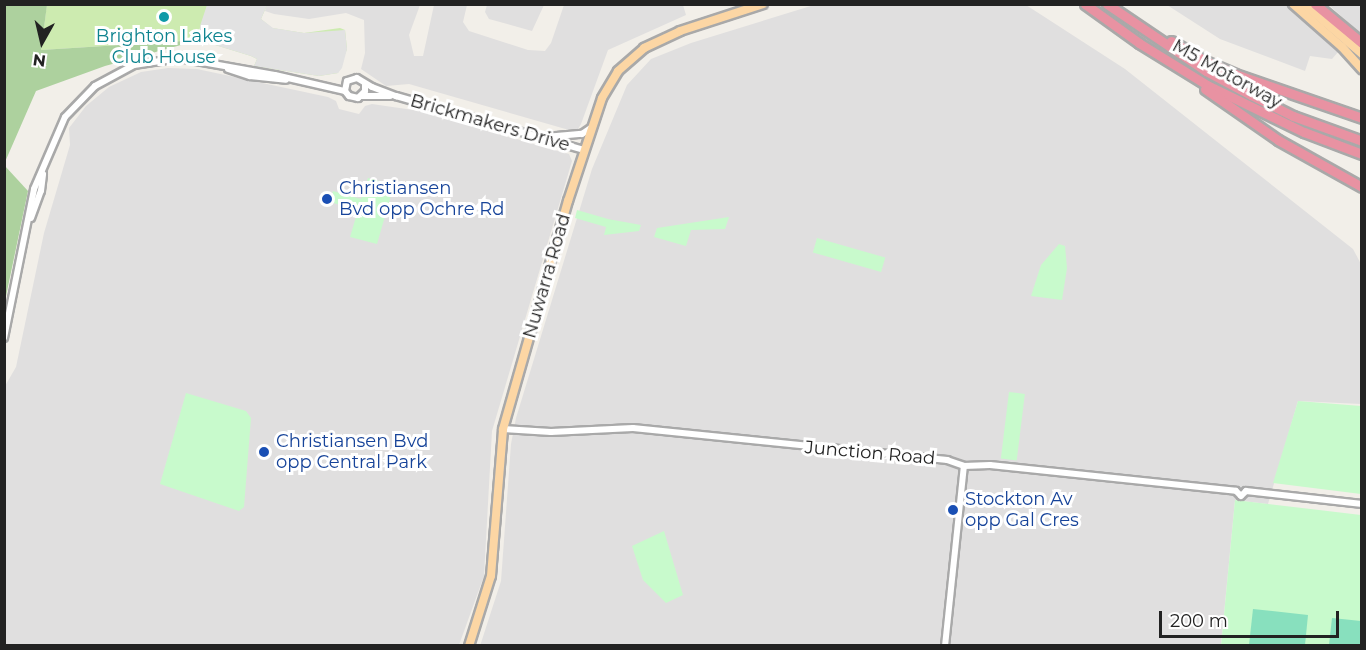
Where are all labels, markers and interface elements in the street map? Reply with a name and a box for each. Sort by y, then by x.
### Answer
marker: Brighton Lakes Club House [157,10,171,24]
north arrow [12,12,72,72]
place label: Brighton Lakes Club House [96,26,232,68]
street label: M5 Motorway [1168,35,1286,113]
text: N [32,50,47,71]
street label: Brickmakers Drive [408,90,572,156]
place label: Christiansen Bvd opp Ochre Rd [339,178,504,220]
marker: Christiansen Bvd opp Ochre Rd [320,192,334,206]
street label: Nuwarra Road [519,211,575,341]
place label: Christiansen Bvd opp Central Park [276,431,428,474]
street label: Junction Road [804,437,936,469]
marker: Christiansen Bvd opp Central Park [257,445,271,459]
place label: Stockton Av opp Gal Cres [965,489,1079,532]
marker: Stockton Av opp Gal Cres [946,503,960,517]
scale bar [1162,599,1342,637]
text: 200 m [1170,610,1228,632]

